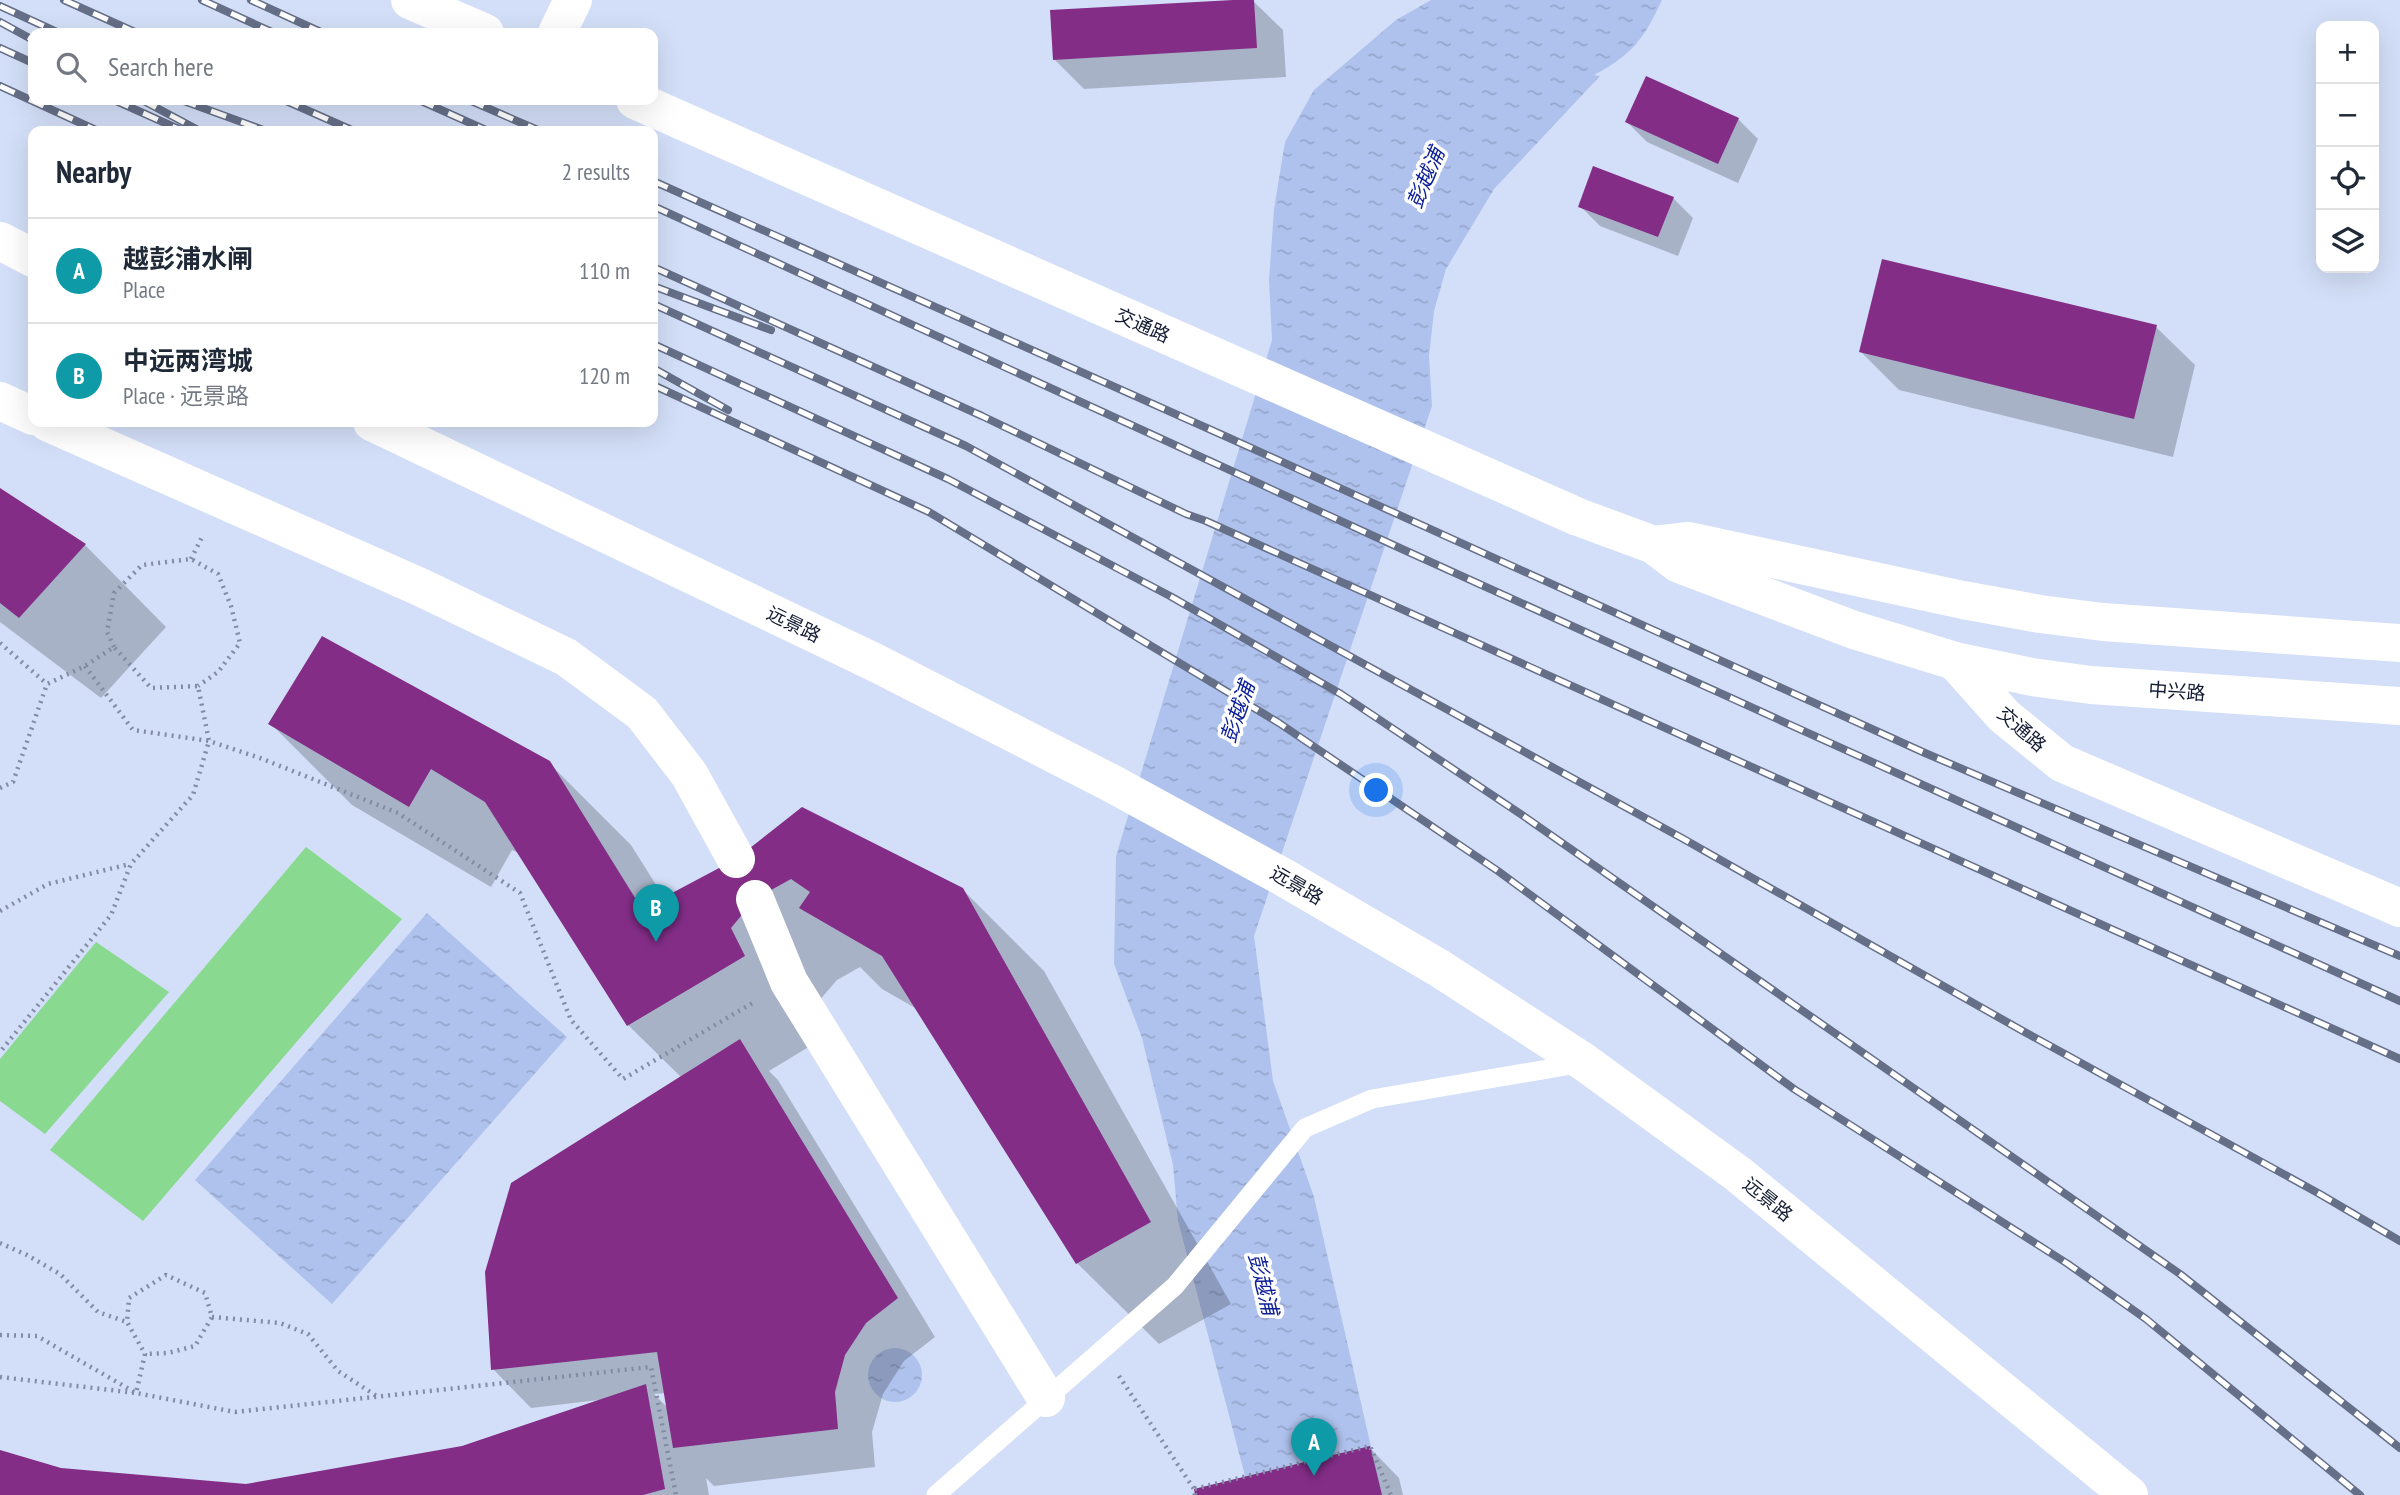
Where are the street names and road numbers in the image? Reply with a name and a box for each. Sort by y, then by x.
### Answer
street label: 交通路 [1112,302,1174,348]
street label: 远景路 [763,601,825,647]
street label: 中兴路 [2148,677,2206,705]
street label: 交通路 [1993,701,2051,757]
street label: 远景路 [1266,860,1328,910]
street label: 远景路 [1738,1172,1798,1226]

